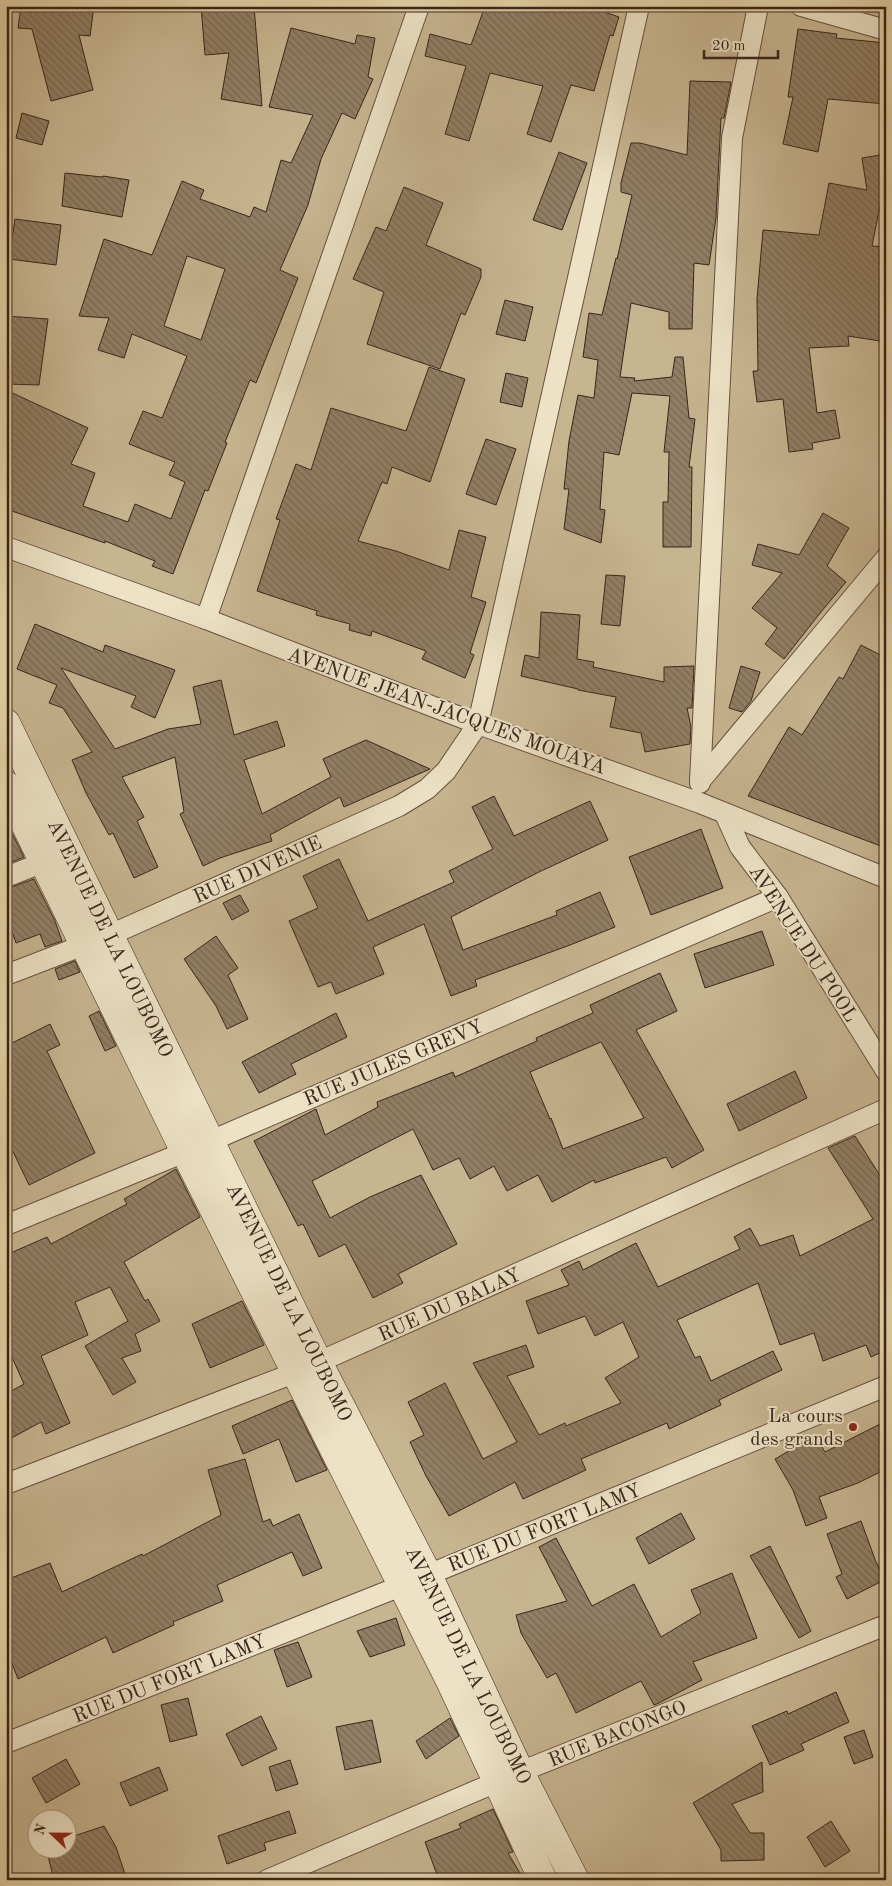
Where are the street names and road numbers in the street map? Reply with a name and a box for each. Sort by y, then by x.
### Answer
street label: AVENUE JEAN-JACQUES MOUAYA [284,645,608,779]
street label: AVENUE DE LA LOUBOMO [43,817,176,1061]
street label: RUE DIVENIE [191,834,325,908]
street label: AVENUE DU POOL [744,862,860,1026]
street label: RUE JULES GREVY [301,1017,487,1111]
street label: AVENUE DE LA LOUBOMO [222,1181,355,1425]
street label: RUE DU BALAY [376,1265,524,1346]
street label: RUE DU FORT LAMY [445,1481,645,1577]
street label: AVENUE DE LA LOUBOMO [401,1544,534,1788]
street label: RUE DU FORT LAMY [70,1632,270,1728]
street label: RUE BACONGO [546,1698,690,1772]

